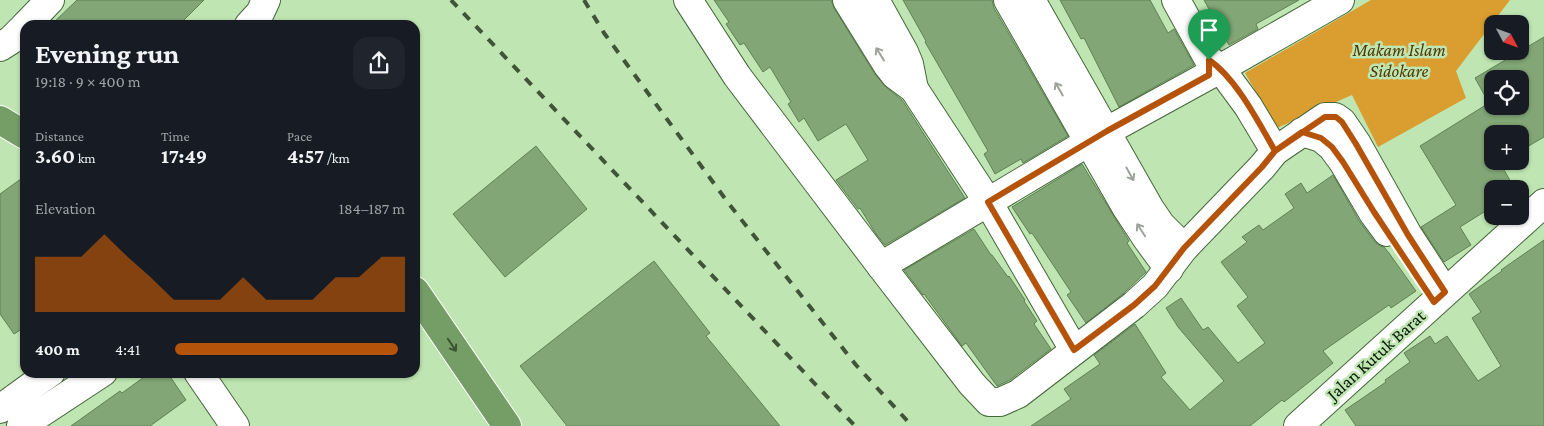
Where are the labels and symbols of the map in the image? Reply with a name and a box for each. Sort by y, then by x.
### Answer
pin [1188,9,1230,60]
north arrow [1484,15,1529,60]
park label: Makam Islam Sidokare [1351,40,1446,81]
one-way arrow [875,48,885,62]
one-way arrow [1054,82,1063,97]
one-way arrow [1126,166,1136,180]
one-way arrow [1135,223,1145,237]
street label: Jalan Kutuk Barat [1321,305,1430,406]
one-way arrow [447,338,457,352]

